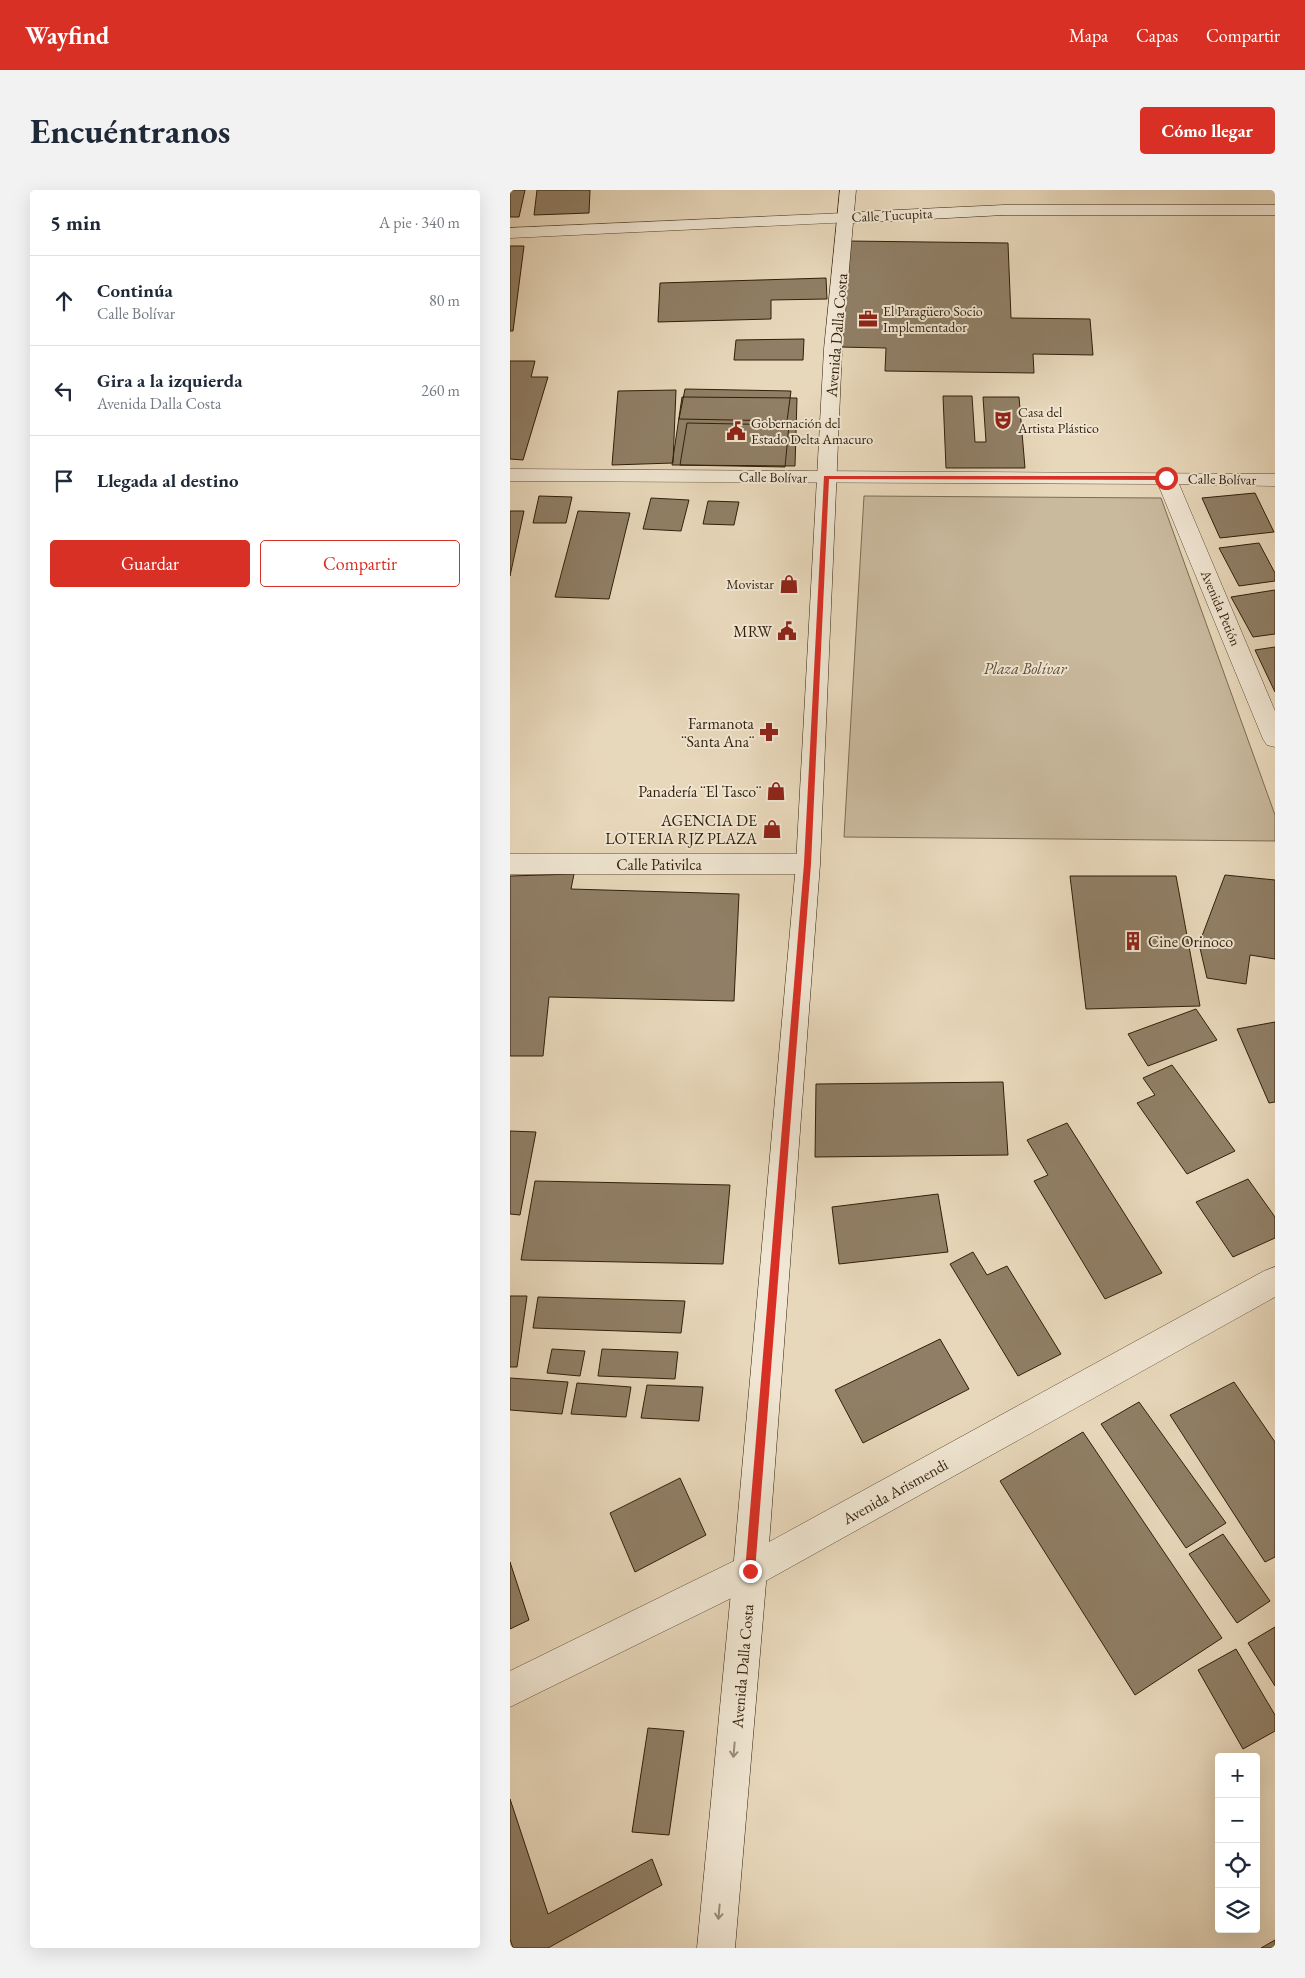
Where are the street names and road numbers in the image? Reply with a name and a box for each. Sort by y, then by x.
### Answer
street label: Calle Tucupita [851,204,933,226]
street label: Avenida Dalla Costa [821,272,852,399]
street label: Calle Bolívar [739,467,808,487]
street label: Calle Bolívar [1188,469,1257,489]
street label: Avenida Petión [1197,566,1245,649]
street label: Calle Pativilca [616,854,702,875]
street label: Avenida Arismendi [838,1454,952,1530]
street label: Avenida Dalla Costa [727,1603,758,1730]

